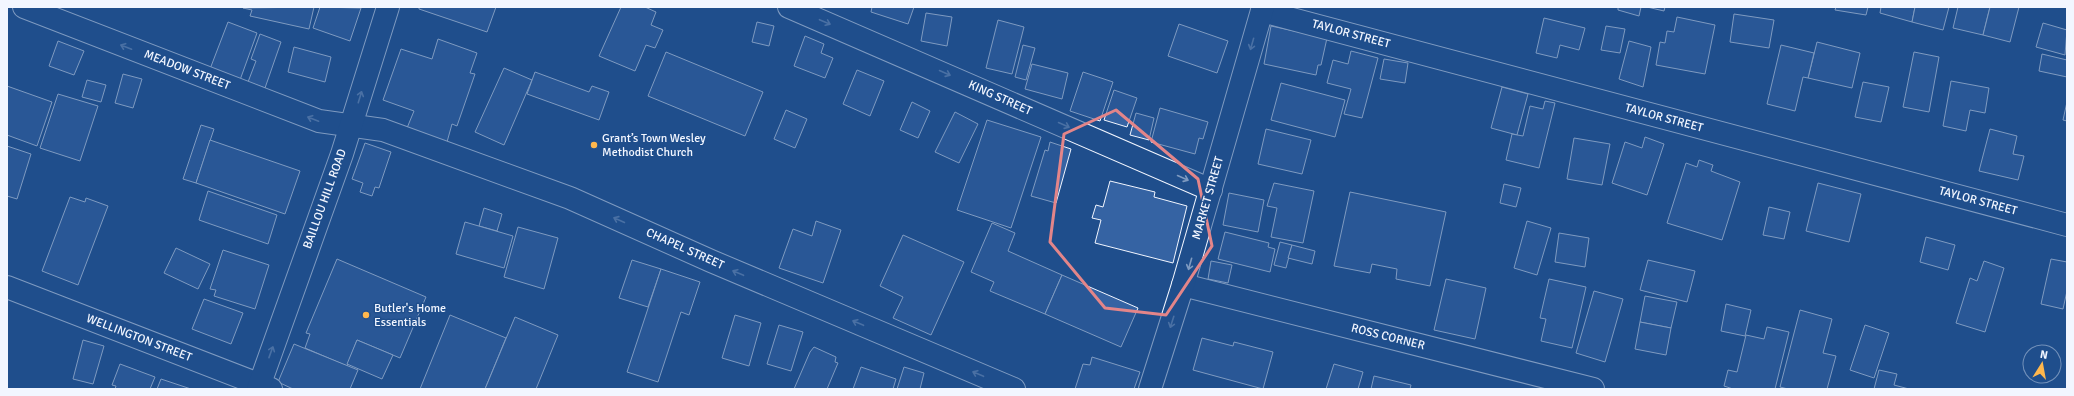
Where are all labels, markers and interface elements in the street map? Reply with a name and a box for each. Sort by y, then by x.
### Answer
street label: TAYLOR STREET [1310,16,1392,52]
one-way arrow [819,19,831,26]
one-way arrow [1248,38,1255,51]
one-way arrow [121,42,133,50]
street label: MEADOW STREET [142,47,232,93]
one-way arrow [939,70,951,77]
street label: KING STREET [966,77,1034,119]
one-way arrow [357,91,364,104]
street label: TAYLOR STREET [1623,100,1705,136]
one-way arrow [307,114,319,122]
one-way arrow [1058,122,1070,130]
place label: Grant’s Town Wesley Methodist Church [602,131,706,160]
marker: Grant’s Town Wesley Methodist Church [589,140,599,150]
street label: BAILLOU HILL ROAD [300,147,350,251]
street label: MARKET STREET [1189,155,1227,241]
one-way arrow [1177,175,1189,182]
street label: TAYLOR STREET [1937,183,2019,219]
one-way arrow [614,216,626,223]
street label: CHAPEL STREET [644,225,727,273]
one-way arrow [1185,257,1193,270]
one-way arrow [733,268,745,276]
place label: Butler's Home Essentials [374,301,446,330]
marker: Butler's Home Essentials [361,310,371,320]
street label: WELLINGTON STREET [84,311,194,365]
one-way arrow [1167,316,1175,328]
one-way arrow [852,319,864,327]
street label: ROSS CORNER [1350,321,1426,353]
north arrow [2022,344,2062,384]
one-way arrow [267,347,275,359]
text: N [2039,348,2049,362]
one-way arrow [972,370,984,377]

